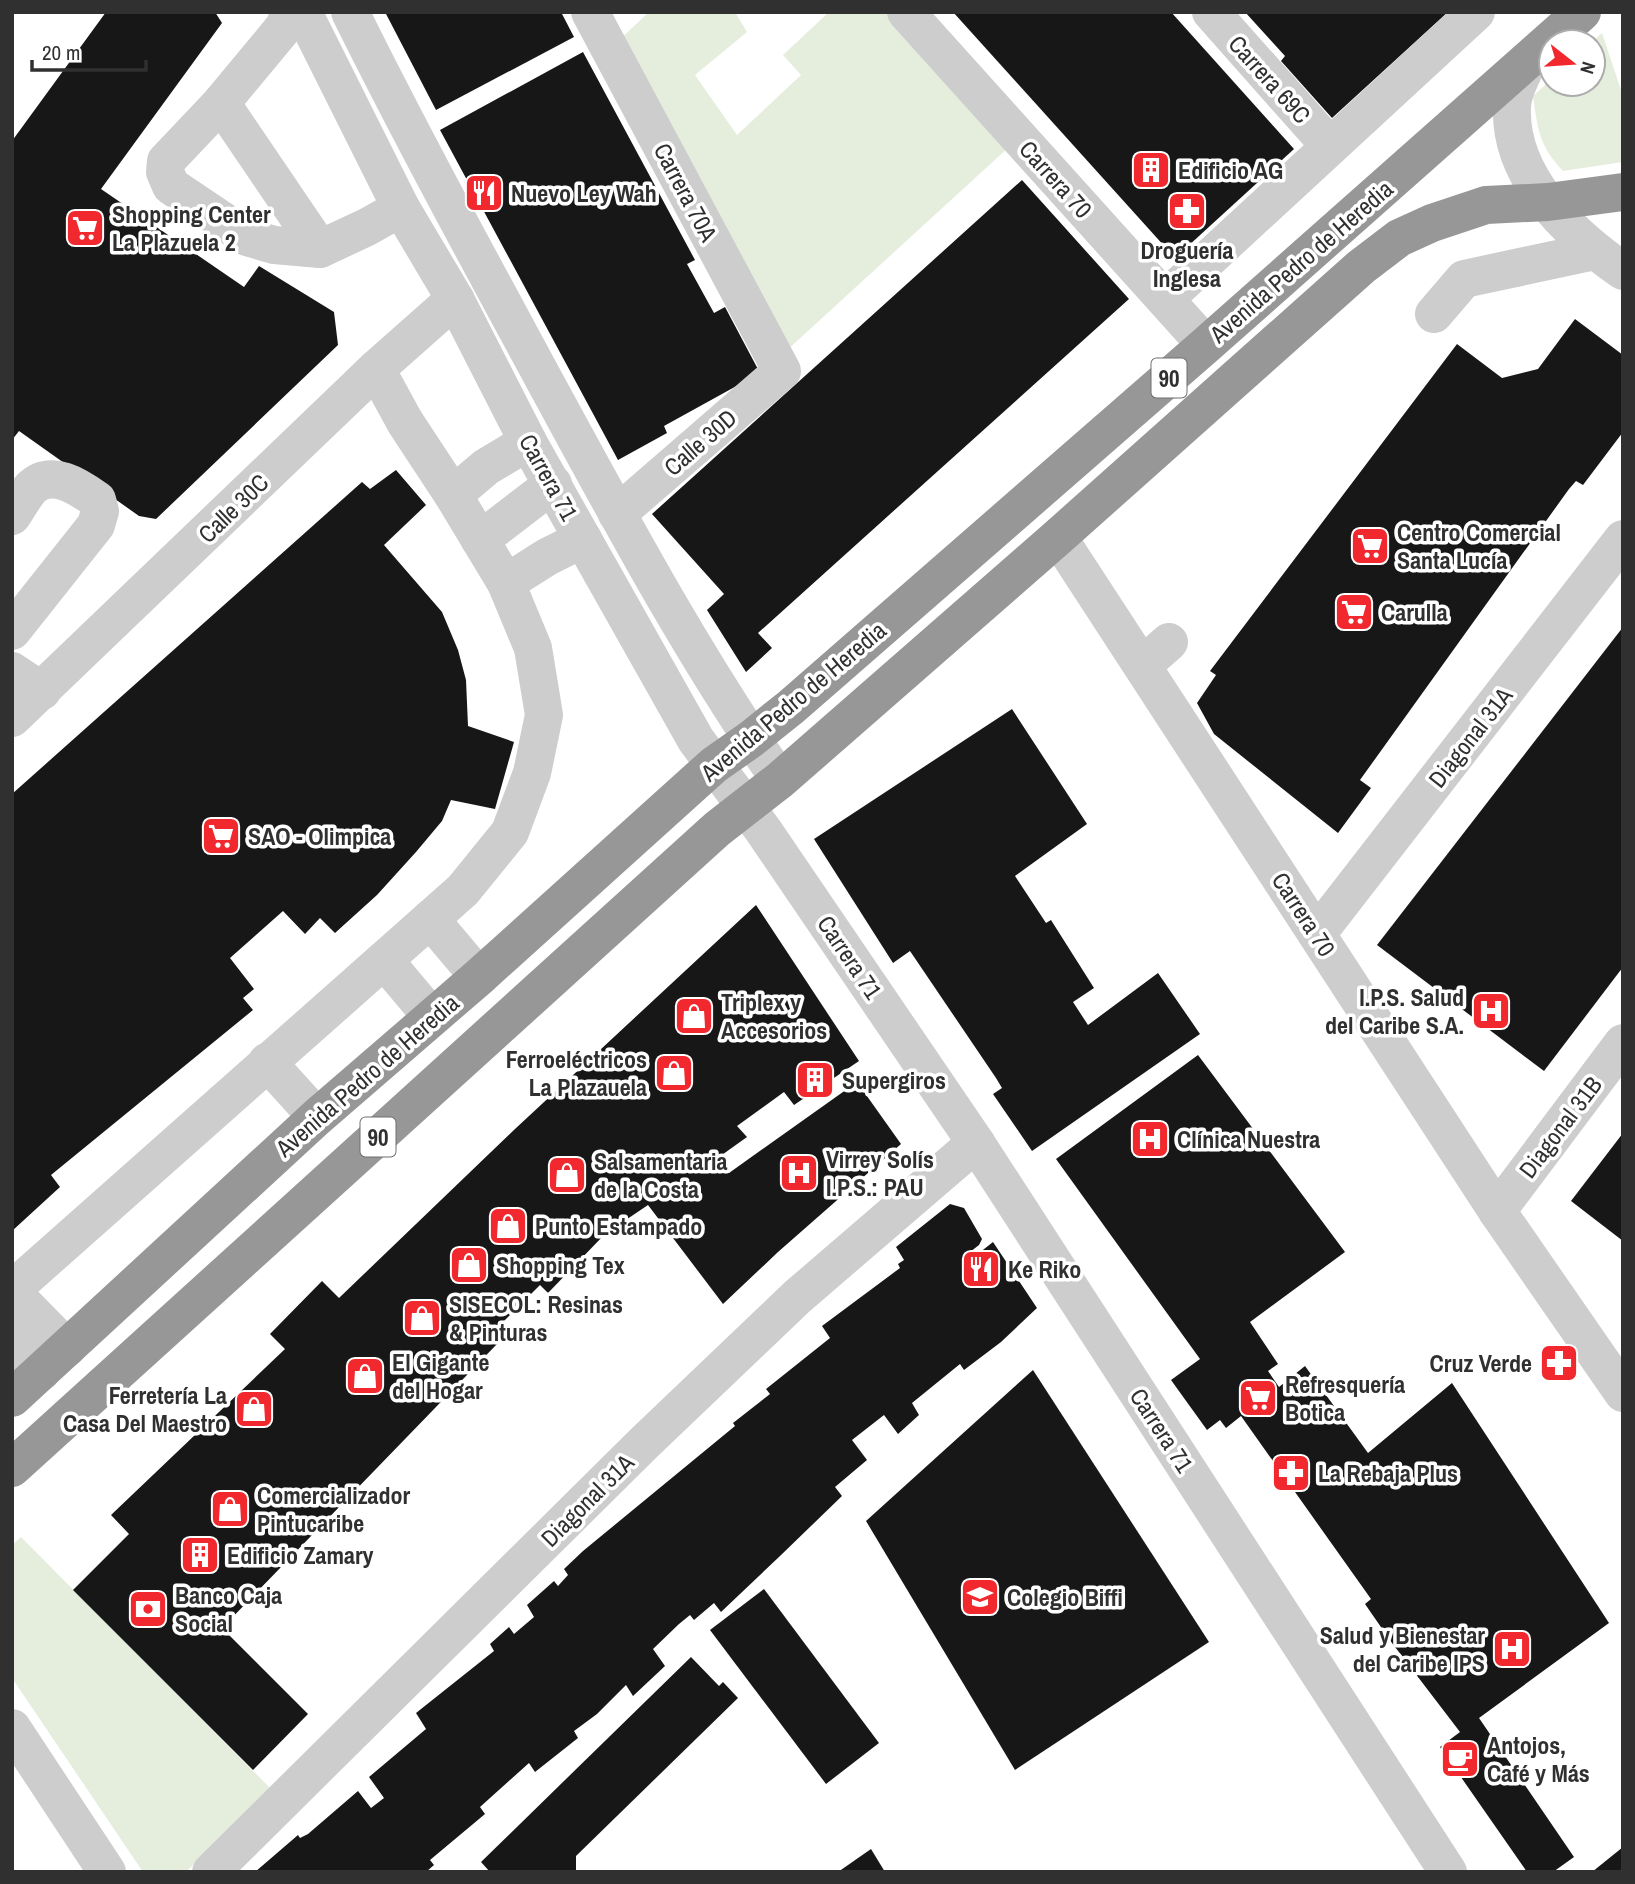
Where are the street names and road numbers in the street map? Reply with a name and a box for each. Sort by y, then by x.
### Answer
street label: Carrera 69C [1222,28,1318,130]
street label: Carrera 70 [1013,133,1099,225]
street label: Carrera 70A [647,137,726,248]
street label: Avenida Pedro de Heredia [1202,173,1399,350]
road number: 90 [1152,358,1186,398]
street label: Calle 30D [657,402,743,482]
street label: Carrera 71 [512,428,586,526]
street label: Calle 30C [191,466,275,550]
street label: Avenida Pedro de Heredia [693,614,892,789]
street label: Diagonal 31A [1421,679,1520,794]
street label: Carrera 70 [1265,866,1343,962]
street label: Carrera 71 [810,909,890,1005]
street label: Avenida Pedro de Heredia [268,987,465,1164]
street label: Diagonal 31B [1511,1070,1609,1184]
road number: 90 [360,1118,396,1156]
street label: Carrera 71 [1123,1382,1201,1478]
street label: Diagonal 31A [534,1446,641,1553]

